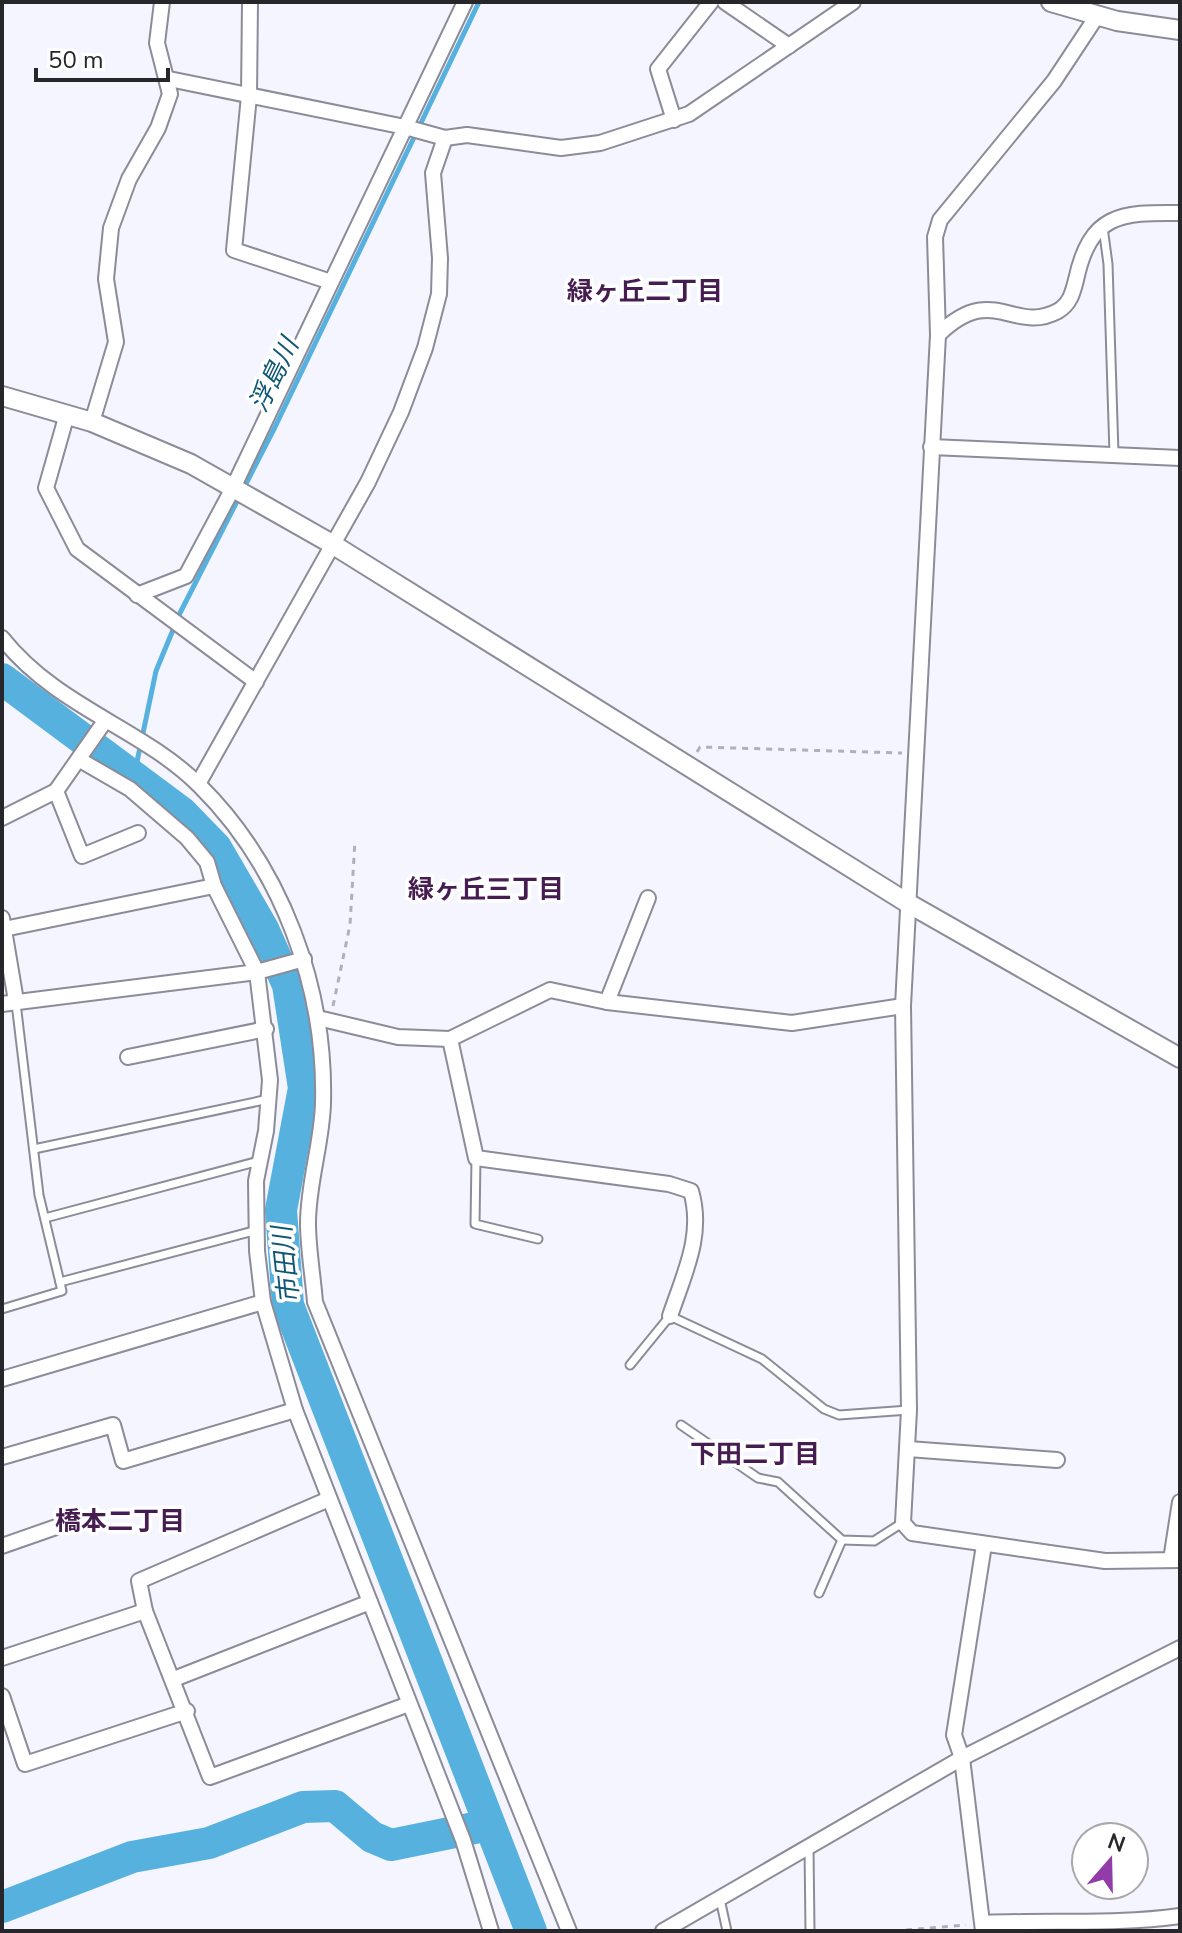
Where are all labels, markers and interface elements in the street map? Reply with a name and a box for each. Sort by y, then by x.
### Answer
scale bar [36,32,168,82]
text: 50 m [48,44,104,76]
district label: 緑ヶ丘二丁目 [567,274,723,309]
water label: 浮島川 [241,330,308,418]
district label: 緑ヶ丘三丁目 [408,872,564,907]
water label: 市田川 [264,1221,307,1306]
district label: 下田二丁目 [690,1437,820,1472]
district label: 橋本二丁目 [55,1504,185,1539]
north arrow [1070,1821,1150,1901]
text: N [1104,1826,1129,1860]

